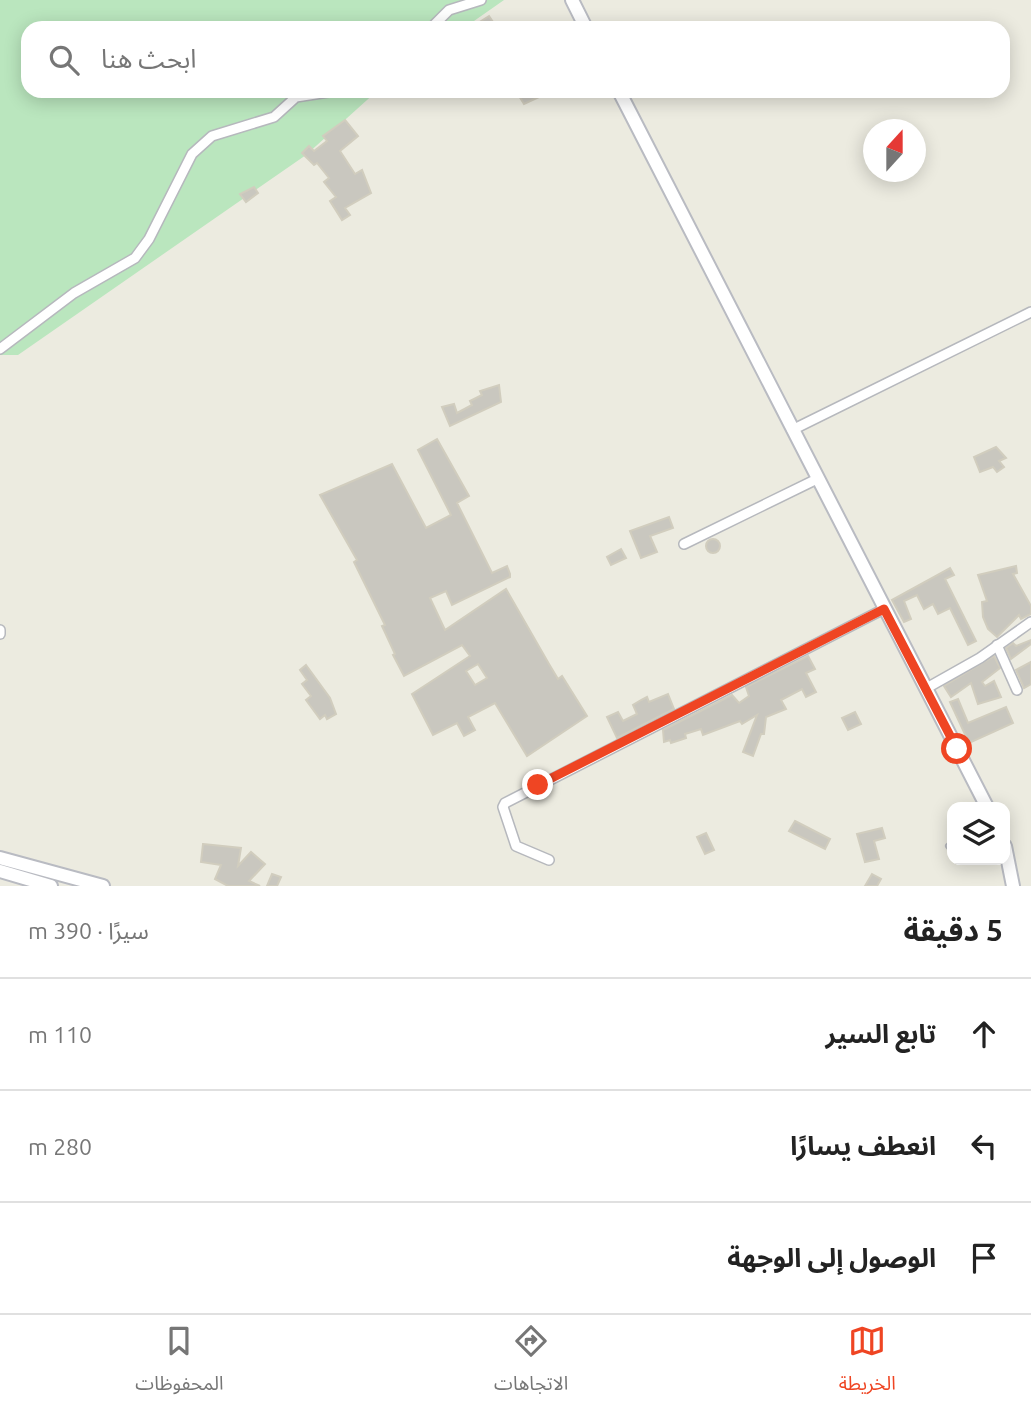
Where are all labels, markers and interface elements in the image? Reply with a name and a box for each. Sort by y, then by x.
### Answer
search box [21,21,1010,98]
icon: search [45,41,83,79]
text: ابحث هنا [101,44,197,73]
north arrow [863,119,926,182]
route start [941,733,972,764]
route end [522,769,553,800]
map controls [947,802,1010,865]
button: layers [947,802,1010,865]
text: 5 دقيقة [903,913,1003,947]
text: سيرًا · 390 m [28,918,149,943]
icon: ahead [965,1015,1003,1053]
text: تابع السير [826,1019,936,1048]
text: 110 m [28,1022,92,1047]
icon: left [965,1127,1003,1165]
text: انعطف يسارًا [790,1131,936,1160]
text: 280 m [28,1134,92,1159]
icon: arrive [965,1239,1003,1277]
text: الوصول إلى الوجهة [727,1243,936,1272]
tab: المحفوظات [135,1322,224,1404]
tab: الاتجاهات [494,1322,568,1404]
tab: الخريطة [839,1322,896,1404]

